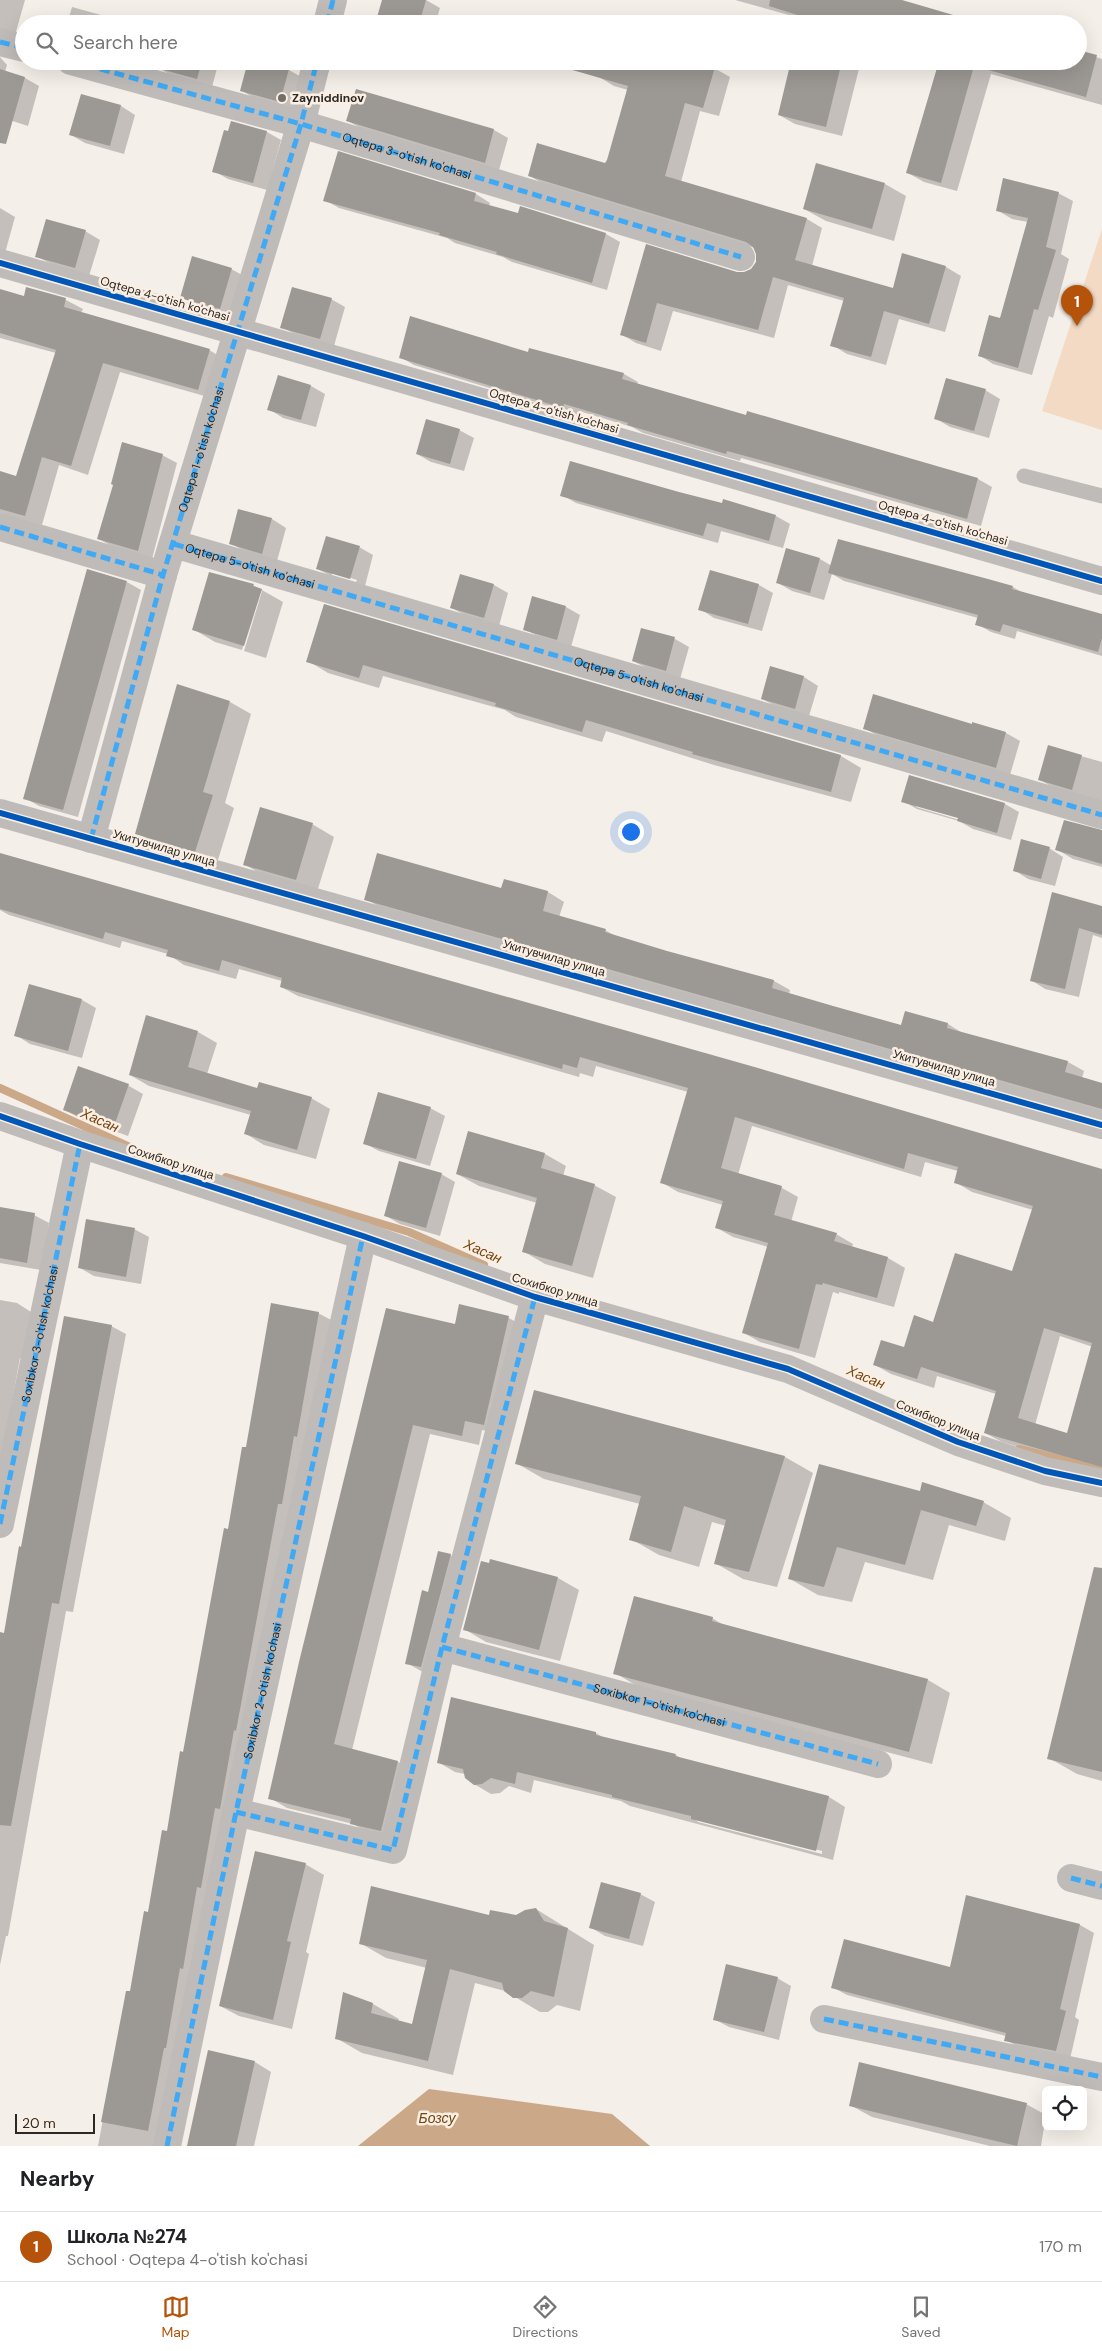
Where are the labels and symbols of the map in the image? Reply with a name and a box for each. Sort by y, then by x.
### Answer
place label: Zayniddinov [292,90,364,106]
marker: Zayniddinov [276,92,288,104]
street label: Oqtepa 3-o'tish ko'chasi [340,129,473,183]
street label: Oqtepa 4-o'tish ko'chasi [98,273,232,325]
pin: 1 [1061,285,1093,326]
street label: Oqtepa 1-o'tish ko'chasi [175,384,228,514]
street label: Oqtepa 4-o'tish ko'chasi [487,385,621,437]
street label: Oqtepa 4-o'tish ko'chasi [876,497,1010,549]
street label: Oqtepa 5-o'tish ko'chasi [183,540,317,593]
street label: Oqtepa 5-o'tish ko'chasi [572,653,705,706]
your location [618,819,644,845]
street label: Укитувчилар улица [111,826,217,870]
street label: Укитувчилар улица [501,936,607,980]
street label: Укитувчилар улица [891,1046,997,1090]
water label: Хасан [77,1103,122,1136]
street label: Сохибкор улица [126,1141,216,1184]
water label: Хасан [460,1234,505,1267]
street label: Soxibkor 3-o'tish ko'chasi [18,1264,62,1404]
street label: Сохибкор улица [510,1269,601,1311]
water label: Хасан [843,1361,888,1393]
street label: Сохибкор улица [893,1396,983,1444]
street label: Soxibkor 2-o'tish ko'chasi [240,1621,286,1761]
street label: Soxibkor 1-o'tish ko'chasi [592,1680,727,1731]
water label: Бозсу [419,2109,456,2127]
scale bar [15,2111,95,2134]

